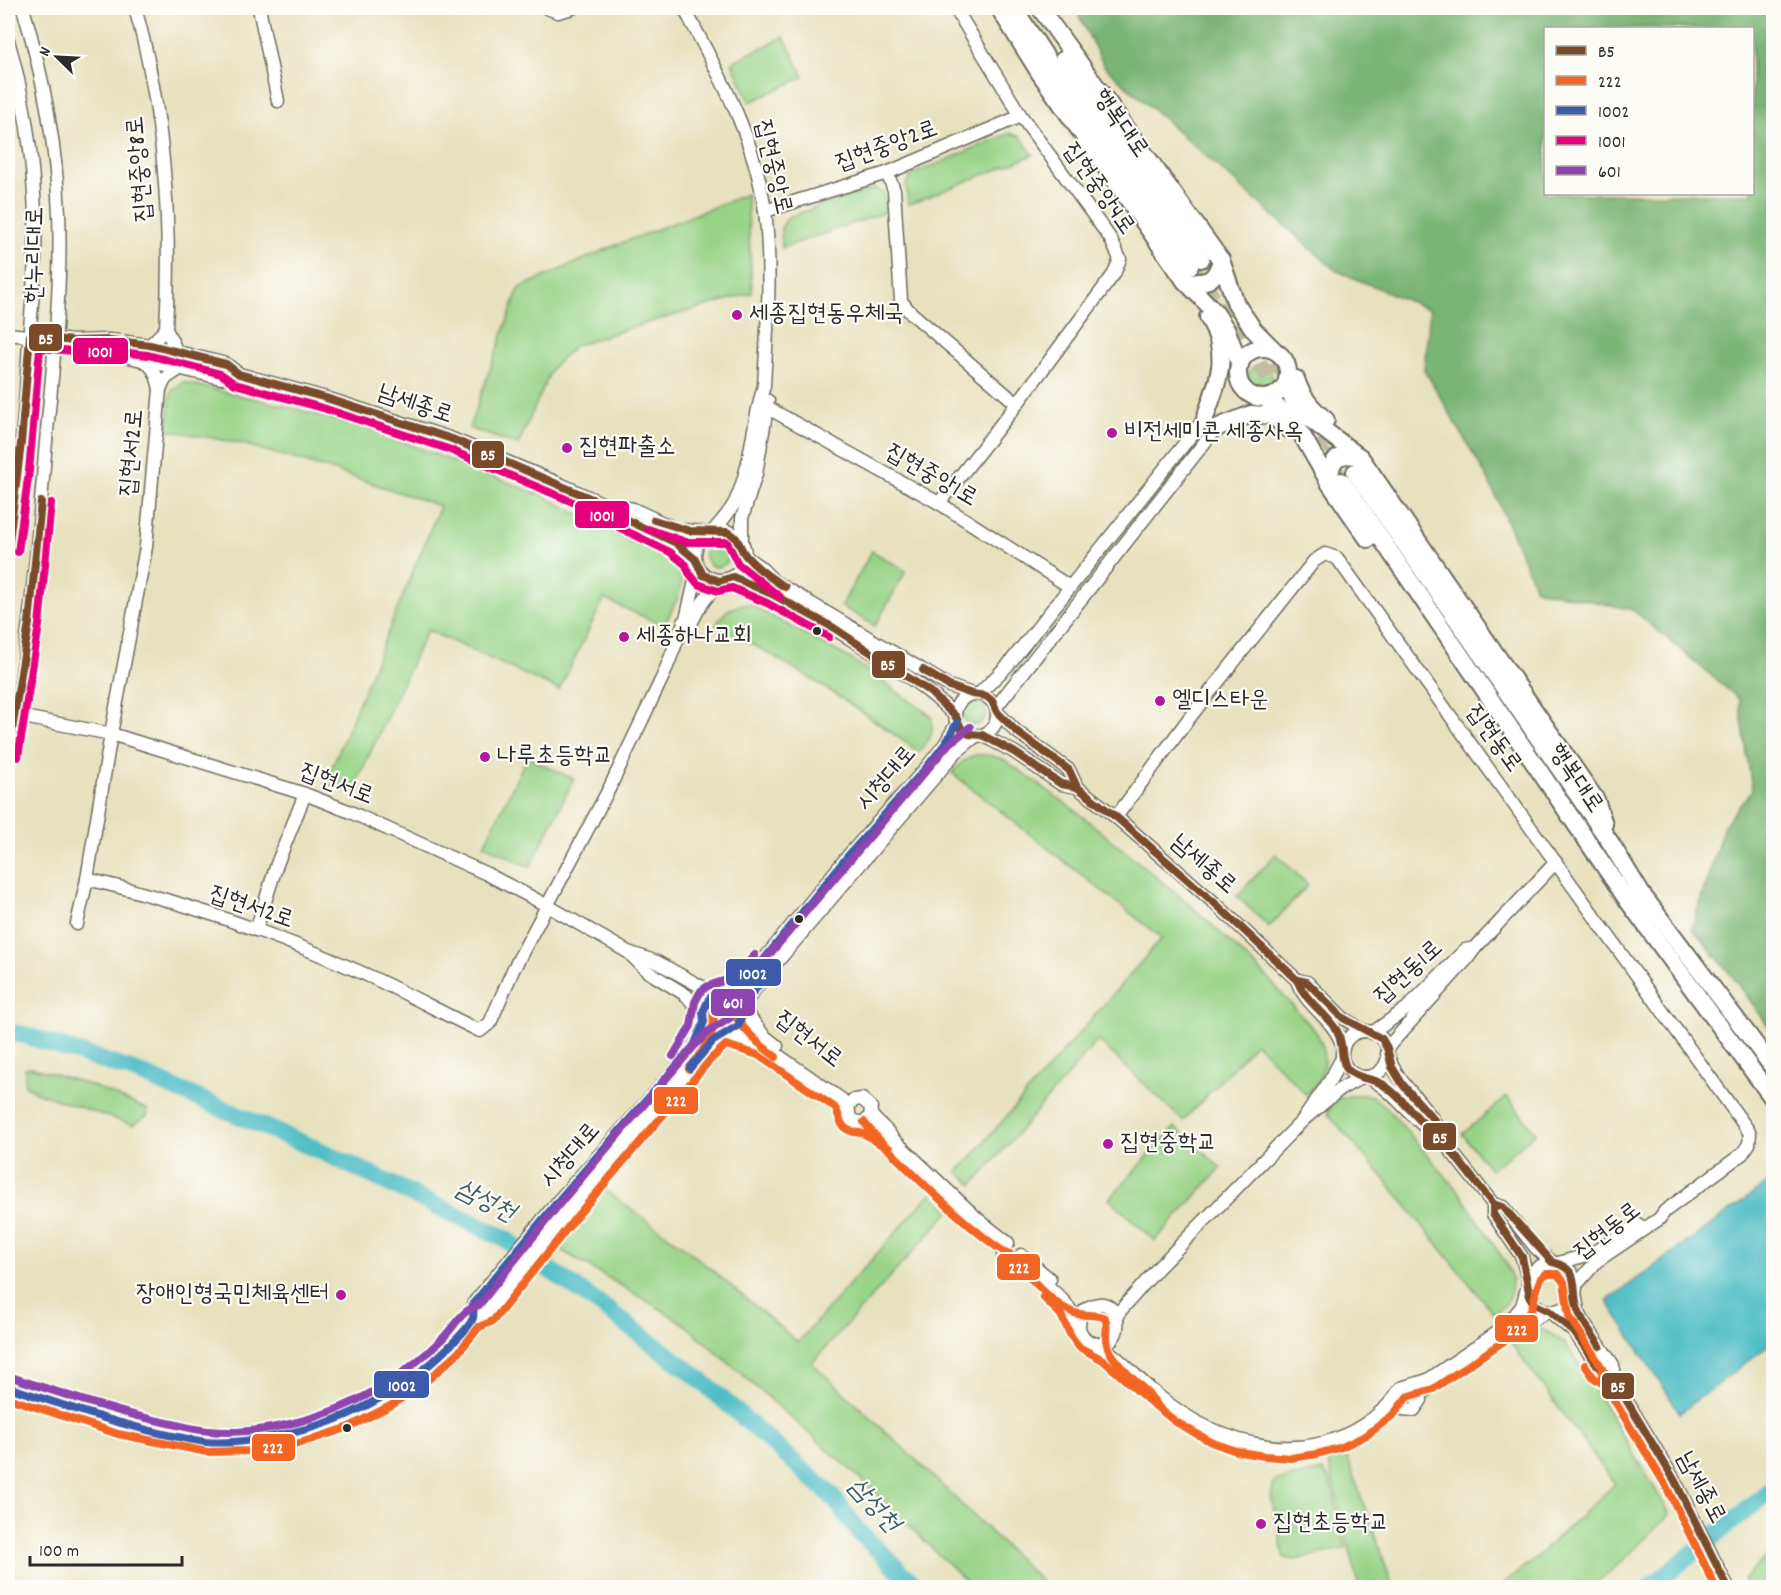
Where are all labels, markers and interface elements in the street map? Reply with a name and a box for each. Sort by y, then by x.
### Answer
north arrow [27,27,87,87]
legend [1544,27,1754,195]
text: B5 [1598,41,1615,66]
text: N [33,44,58,60]
text: 222 [1598,71,1622,96]
street label: 행복대로 [1084,83,1156,165]
text: 1002 [1598,101,1629,126]
street label: 집현중앙2로 [831,113,943,181]
street label: 집현중앙8로 [119,115,163,223]
street label: 집현중앙로 [745,116,799,218]
text: 1001 [1598,131,1626,156]
street label: 집현중앙4로 [1054,136,1142,242]
text: 601 [1598,161,1621,186]
street label: 한누리대로 [18,206,54,304]
place label: 세종집현동우체국 [749,298,904,332]
marker: 세종집현동우체국 [730,308,744,322]
line badge: B5 [28,323,63,352]
text: B5 [39,329,54,352]
line badge: 1001 [72,337,129,365]
text: 1001 [88,342,112,365]
street label: 남세종로 [373,376,457,434]
street label: 집현서2로 [112,408,154,498]
place label: 비전세미콘 세종사옥 [1124,416,1303,450]
marker: 비전세미콘 세종사옥 [1105,426,1119,440]
place label: 집현파출소 [579,431,676,465]
street label: 집현중앙1로 [878,436,984,516]
line badge: B5 [471,440,505,469]
marker: 집현파출소 [560,441,574,455]
text: B5 [481,445,496,468]
line badge: 1001 [574,500,630,529]
text: 1001 [590,506,614,529]
place label: 세종하나교회 [636,620,752,654]
unlabelled marker [811,625,823,637]
marker: 세종하나교회 [617,630,631,644]
line badge: B5 [871,650,906,679]
text: B5 [881,655,896,678]
place label: 엘디스타운 [1172,684,1269,718]
marker: 엘디스타운 [1153,694,1167,708]
street label: 집현동로 [1457,698,1529,780]
street label: 행복대로 [1539,737,1611,821]
street label: 시청대로 [849,739,925,819]
place label: 나루초등학교 [497,740,613,774]
marker: 나루초등학교 [478,750,492,764]
street label: 집현서로 [294,755,378,815]
street label: 남세종로 [1163,827,1243,903]
street label: 집현서2로 [204,878,298,938]
unlabelled marker [793,913,805,925]
street label: 집현동1로 [1367,933,1451,1013]
line badge: 1002 [725,958,782,987]
text: 1002 [739,964,767,987]
line badge: 601 [710,988,756,1017]
text: 601 [723,993,743,1016]
street label: 집현서로 [767,1003,849,1077]
line badge: 222 [653,1086,699,1115]
text: 222 [666,1091,686,1114]
street label: 시청대로 [533,1116,609,1196]
line badge: B5 [1422,1122,1457,1151]
place label: 집현중학교 [1120,1127,1217,1161]
text: B5 [1433,1128,1448,1151]
marker: 집현중학교 [1101,1137,1115,1151]
water label: 삼성천 [449,1171,524,1234]
street label: 집현동로 [1567,1195,1649,1269]
line badge: 222 [996,1253,1041,1281]
text: 222 [1009,1258,1029,1281]
place label: 장애인형국민체육센터 [136,1278,329,1312]
marker: 장애인형국민체육센터 [334,1288,348,1302]
line badge: 222 [1494,1314,1539,1343]
text: 222 [1507,1320,1527,1343]
line badge: 1002 [373,1370,430,1399]
line badge: B5 [1601,1372,1635,1400]
text: 1002 [388,1376,416,1399]
text: B5 [1611,1377,1626,1400]
unlabelled marker [341,1422,353,1434]
line badge: 222 [251,1433,296,1462]
text: 222 [263,1438,283,1461]
street label: 남세종로 [1667,1446,1733,1530]
water label: 삼성천 [838,1470,910,1544]
place label: 집현초등학교 [1273,1507,1389,1541]
marker: 집현초등학교 [1254,1517,1268,1531]
scale bar [30,1529,182,1567]
text: 100 m [39,1540,79,1565]

